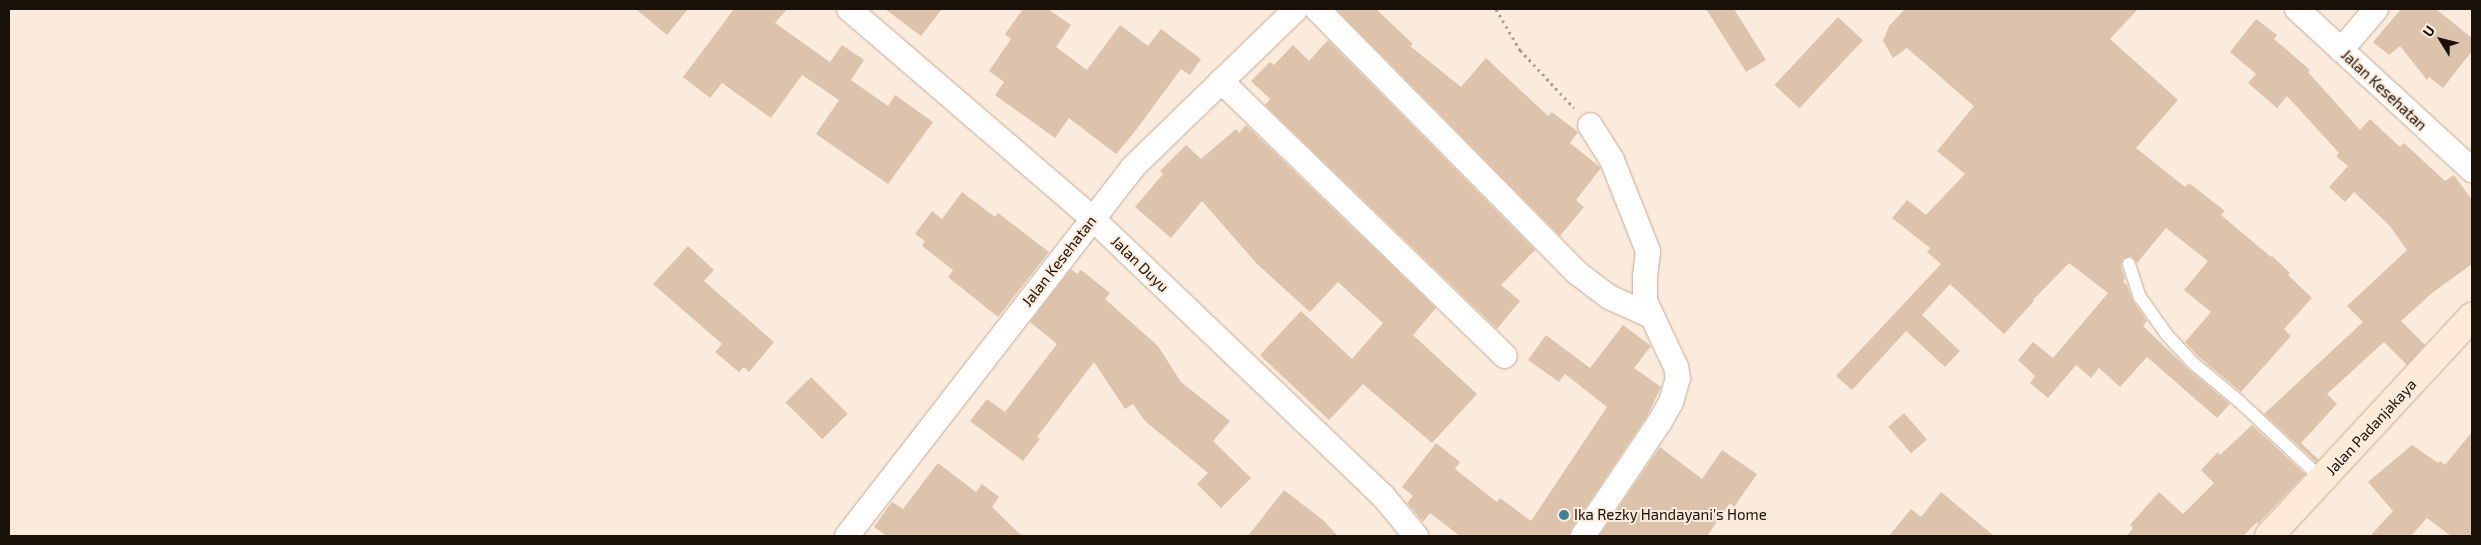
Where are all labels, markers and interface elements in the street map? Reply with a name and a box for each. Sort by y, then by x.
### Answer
north arrow [2416,15,2466,65]
text: U [2419,22,2438,40]
street label: Jalan Kesehatan [2338,46,2430,134]
street label: Jalan Kesehatan [1018,212,1100,310]
street label: Jalan Duyu [1107,232,1173,296]
street label: Jalan Padanjakaya [2322,375,2420,479]
place label: Ika Rezky Handayani's Home [1574,506,1767,524]
marker: Ika Rezky Handayani's Home [1558,509,1570,521]

